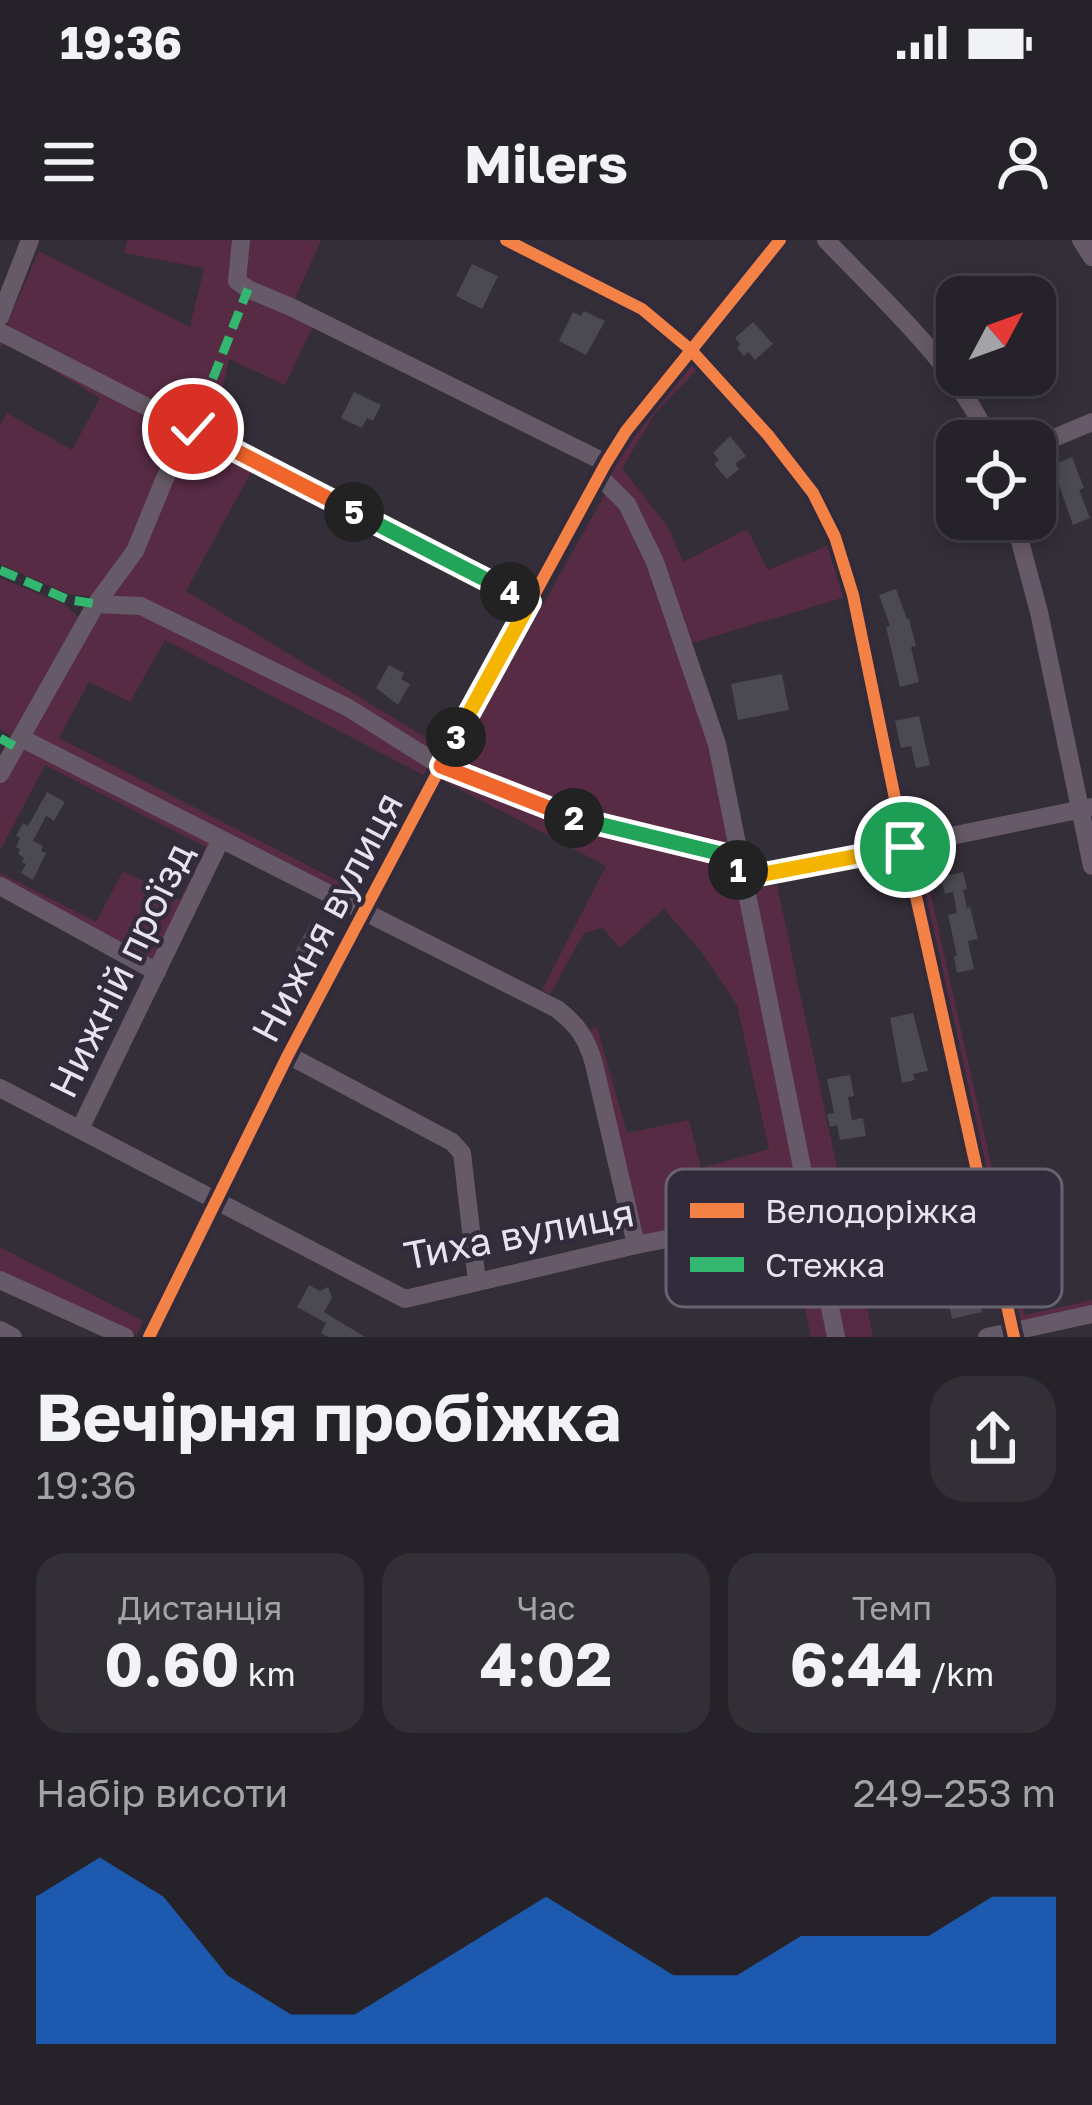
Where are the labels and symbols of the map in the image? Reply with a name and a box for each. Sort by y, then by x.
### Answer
north arrow [936,276,1056,396]
pin [142,378,244,480]
pin: 5 [324,482,384,542]
pin: 4 [480,562,540,622]
pin: 3 [426,707,486,767]
street label: Нижня вулиця [241,784,412,1050]
pin: 2 [544,788,604,848]
pin [854,796,956,898]
street label: Нижній проїзд [39,835,203,1105]
pin: 1 [708,840,768,900]
legend [666,1169,1062,1307]
street label: Тиха вулиця [400,1188,638,1279]
text: Велодоріжка [765,1191,977,1230]
text: Стежка [765,1245,885,1284]

